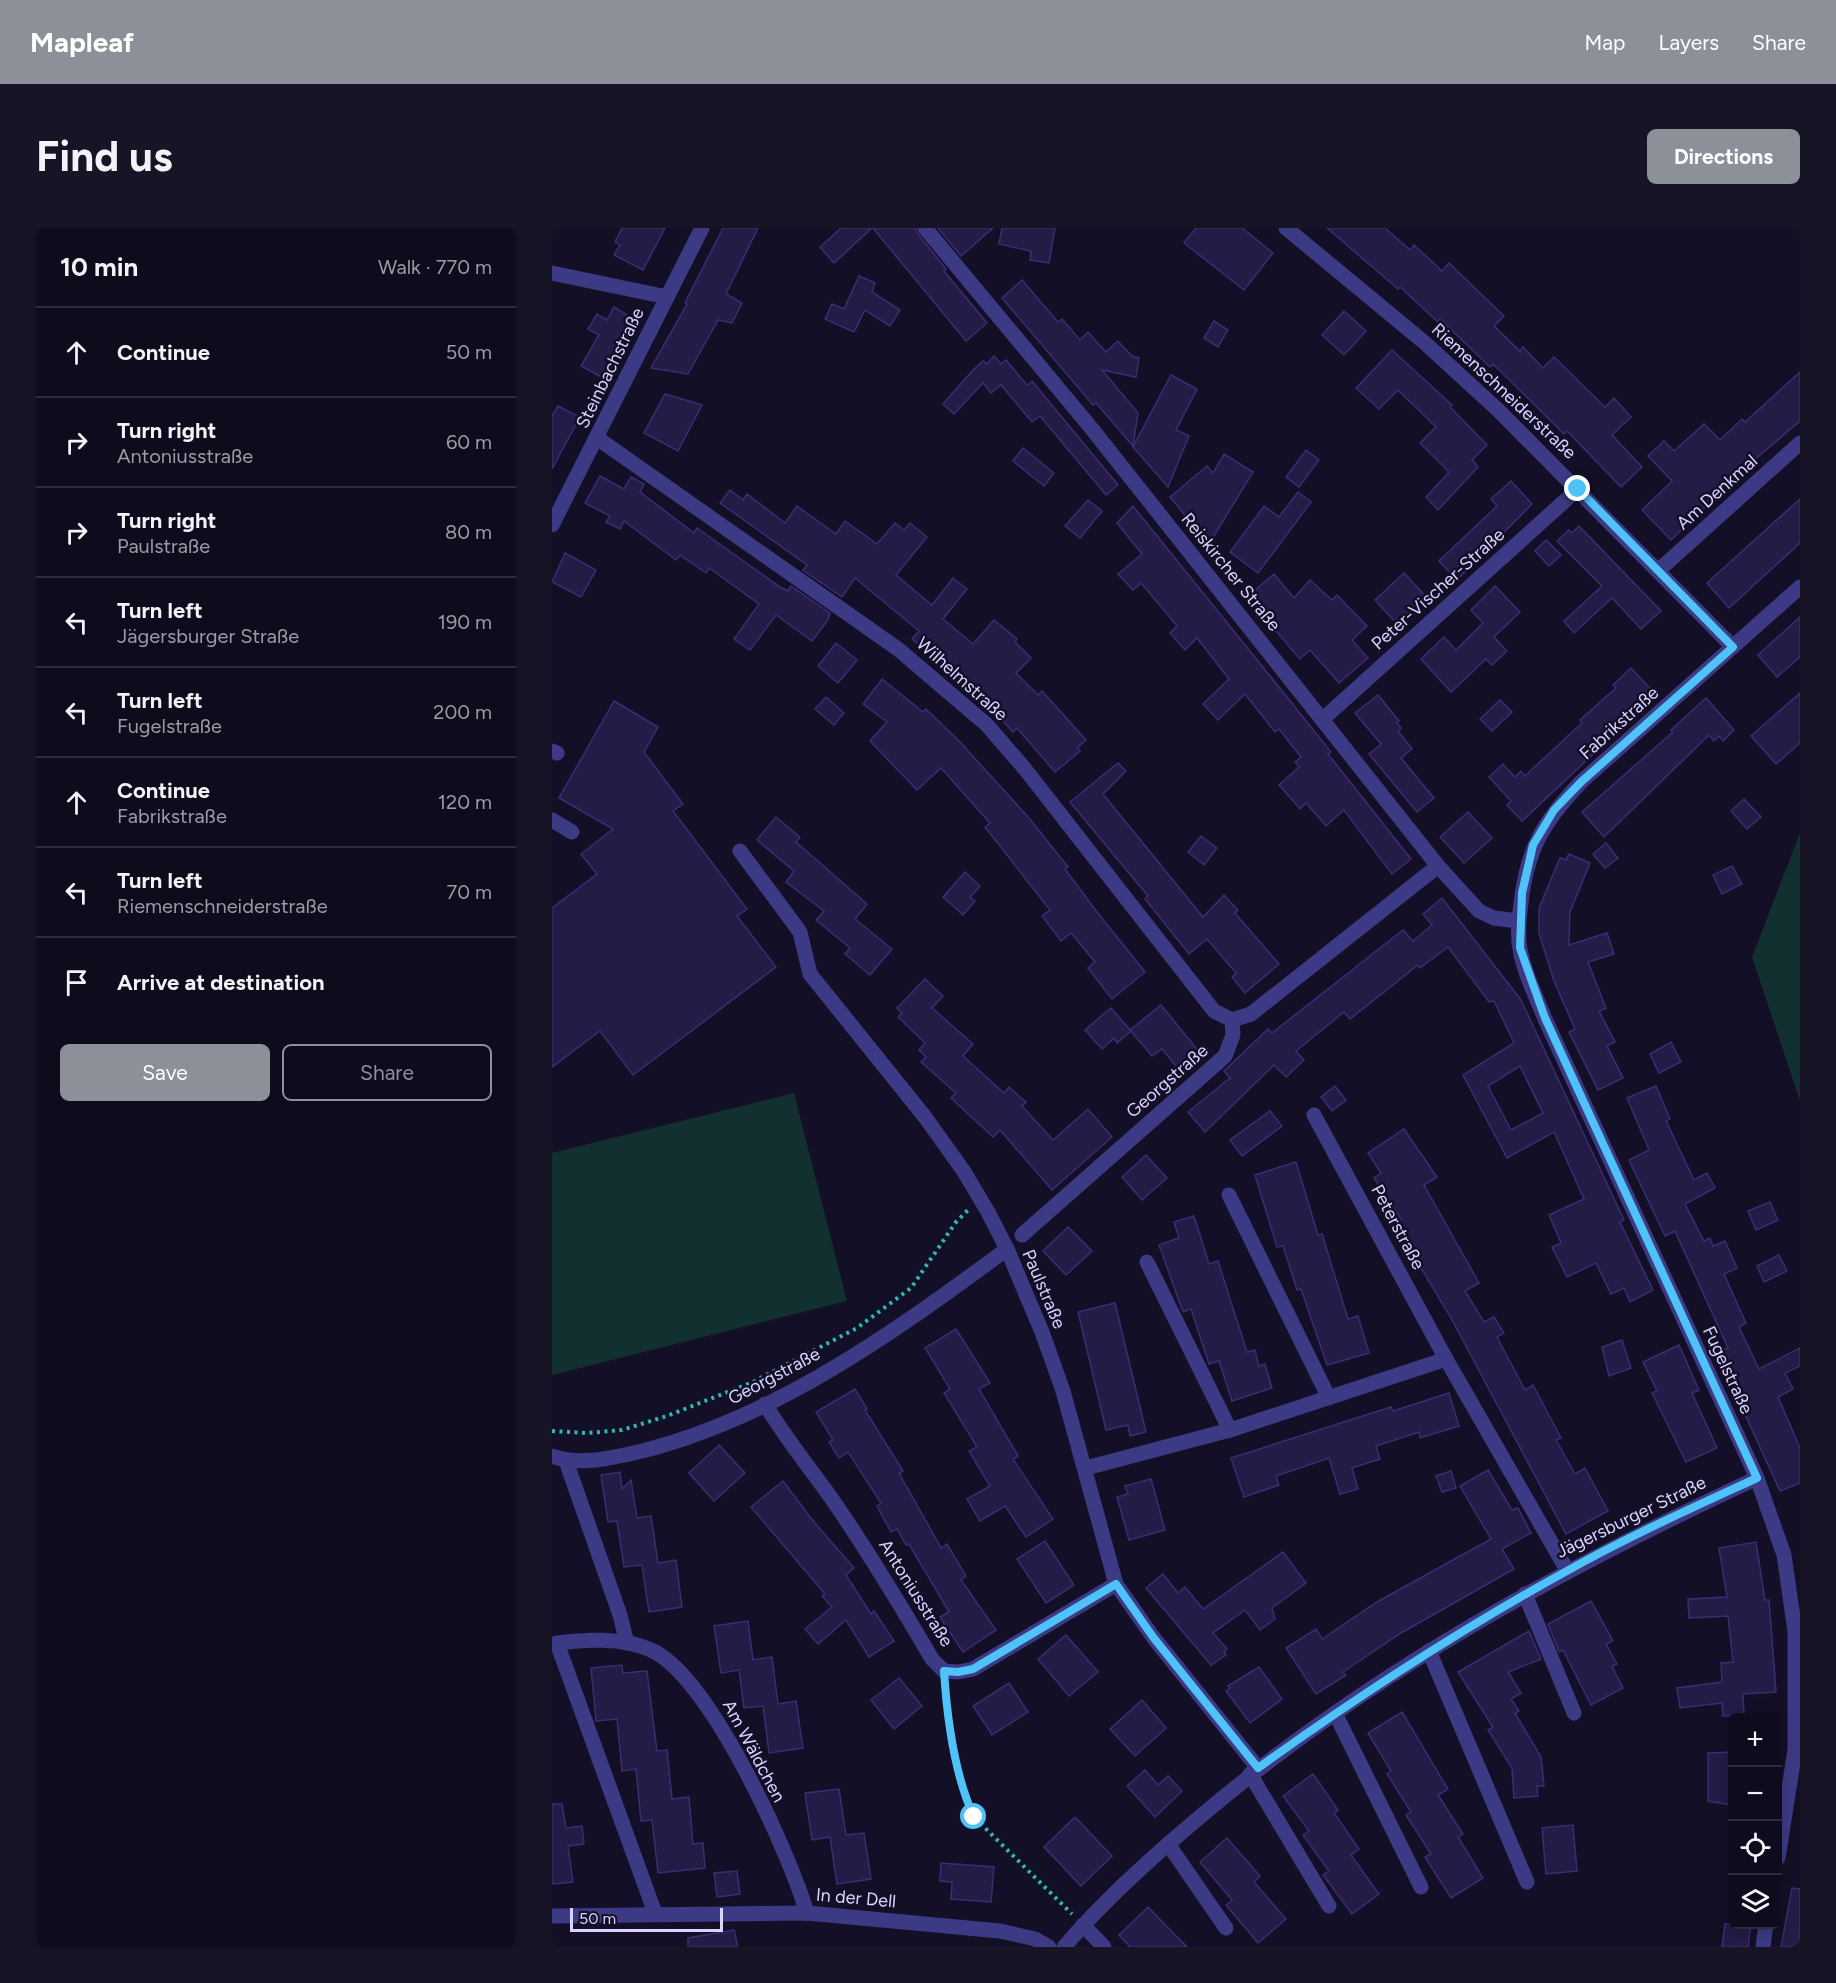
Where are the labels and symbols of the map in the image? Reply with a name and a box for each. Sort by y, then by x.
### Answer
street label: Steinbachstraße [571,304,649,432]
street label: Riemenschneiderstraße [1427,318,1581,464]
street label: Am Denkmal [1672,450,1762,534]
route end [1564,475,1590,501]
street label: Reiskircher Straße [1177,508,1286,636]
street label: Peter-Vischer-Straße [1367,523,1509,655]
street label: Wilhelmstraße [912,632,1012,726]
street label: Fabrikstraße [1575,682,1663,764]
street label: Georgstraße [1122,1039,1212,1122]
street label: Peterstraße [1366,1181,1430,1273]
street label: Paulstraße [1017,1246,1071,1332]
street label: Fugelstraße [1698,1323,1758,1418]
street label: Georgstraße [724,1342,824,1409]
street label: Jägersburger Straße [1552,1471,1710,1563]
street label: Antoniusstraße [874,1535,958,1651]
street label: Am Wäldchen [718,1696,790,1806]
route start [960,1803,986,1829]
street label: In der Dell [815,1884,897,1912]
scale bar [570,1905,723,1932]

